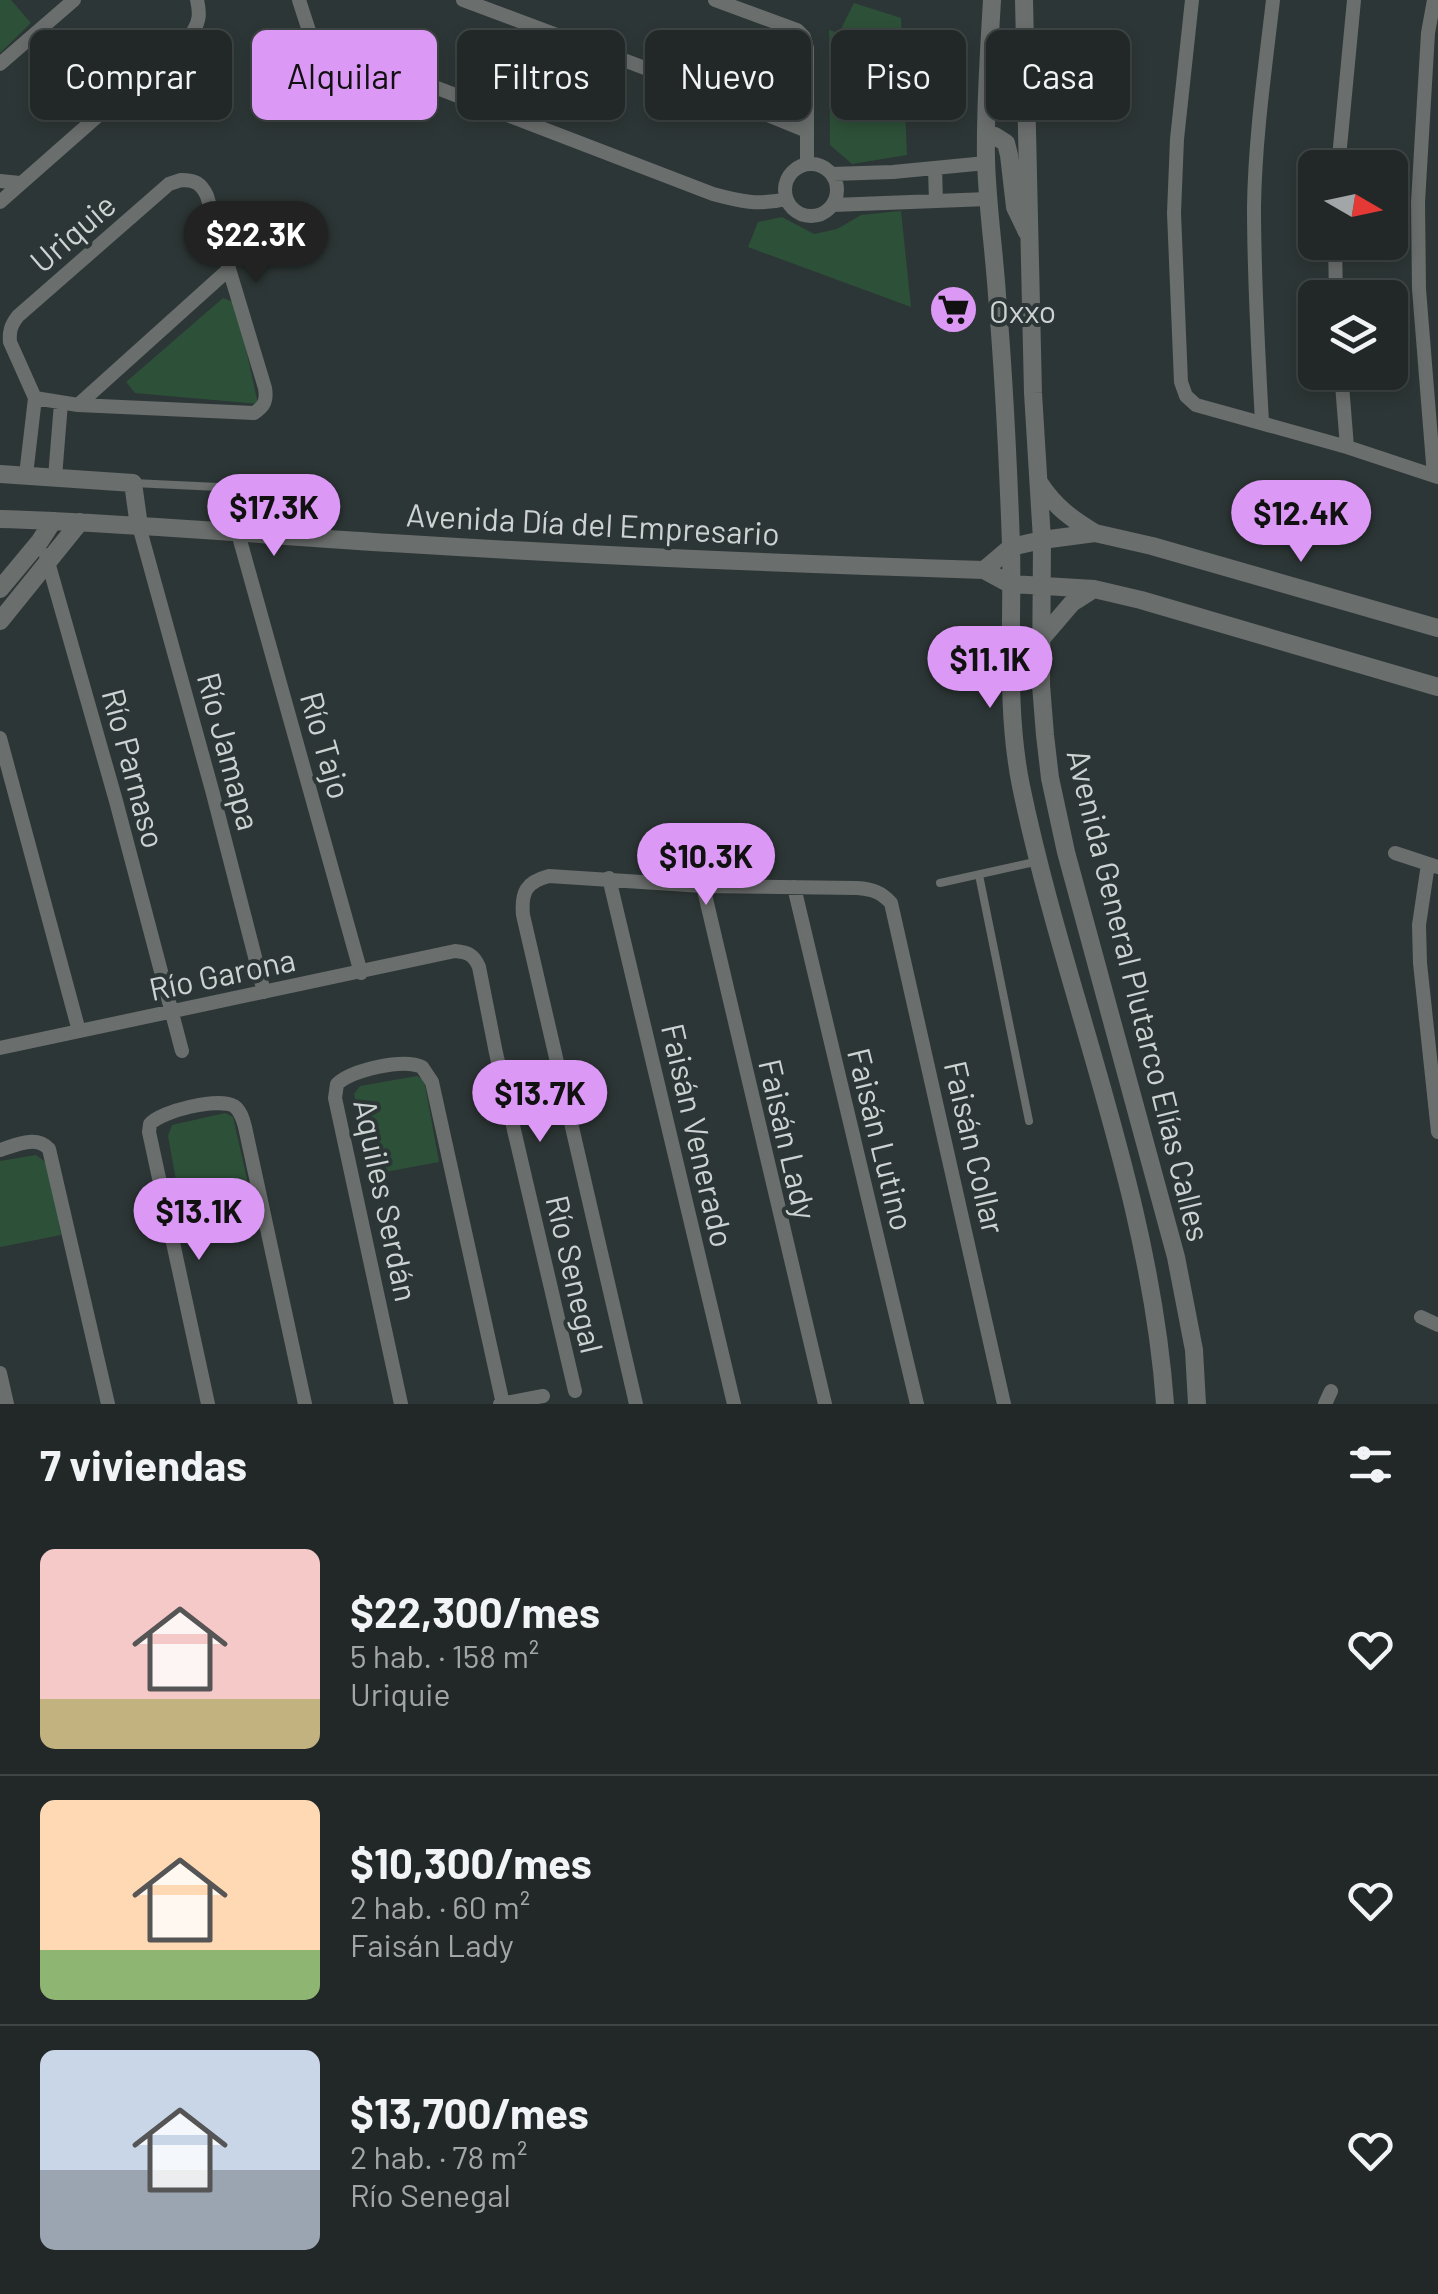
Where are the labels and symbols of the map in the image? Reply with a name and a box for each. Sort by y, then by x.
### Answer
north arrow [1298,150,1408,260]
street label: Uriquie [22,185,122,279]
pin: $22.3K [175,201,337,286]
supermarket icon: Oxxo [928,284,980,336]
place label: Oxxo [989,291,1056,329]
pin: $17.3K [193,474,355,559]
pin: $12.4K [1220,480,1382,565]
street label: Avenida Día del Empresario [405,494,781,552]
pin: $11.1K [909,626,1071,711]
street label: Río Jamapa [191,668,269,834]
street label: Río Parnaso [95,684,175,852]
street label: Río Tajo [294,687,360,803]
street label: Avenida General Plutarco Elías Calles [1060,745,1220,1245]
pin: $10.3K [625,823,787,908]
street label: Río Garona [145,939,299,1007]
street label: Faisán Venerado [655,1020,743,1250]
street label: Faisán Lutino [841,1044,923,1234]
street label: Faisán Lady [752,1055,826,1223]
street label: Faisán Collar [938,1057,1014,1238]
pin: $13.7K [459,1060,621,1145]
street label: Aquiles Serdán [347,1095,427,1305]
pin: $13.1K [118,1178,280,1263]
street label: Río Senegal [539,1191,613,1357]

